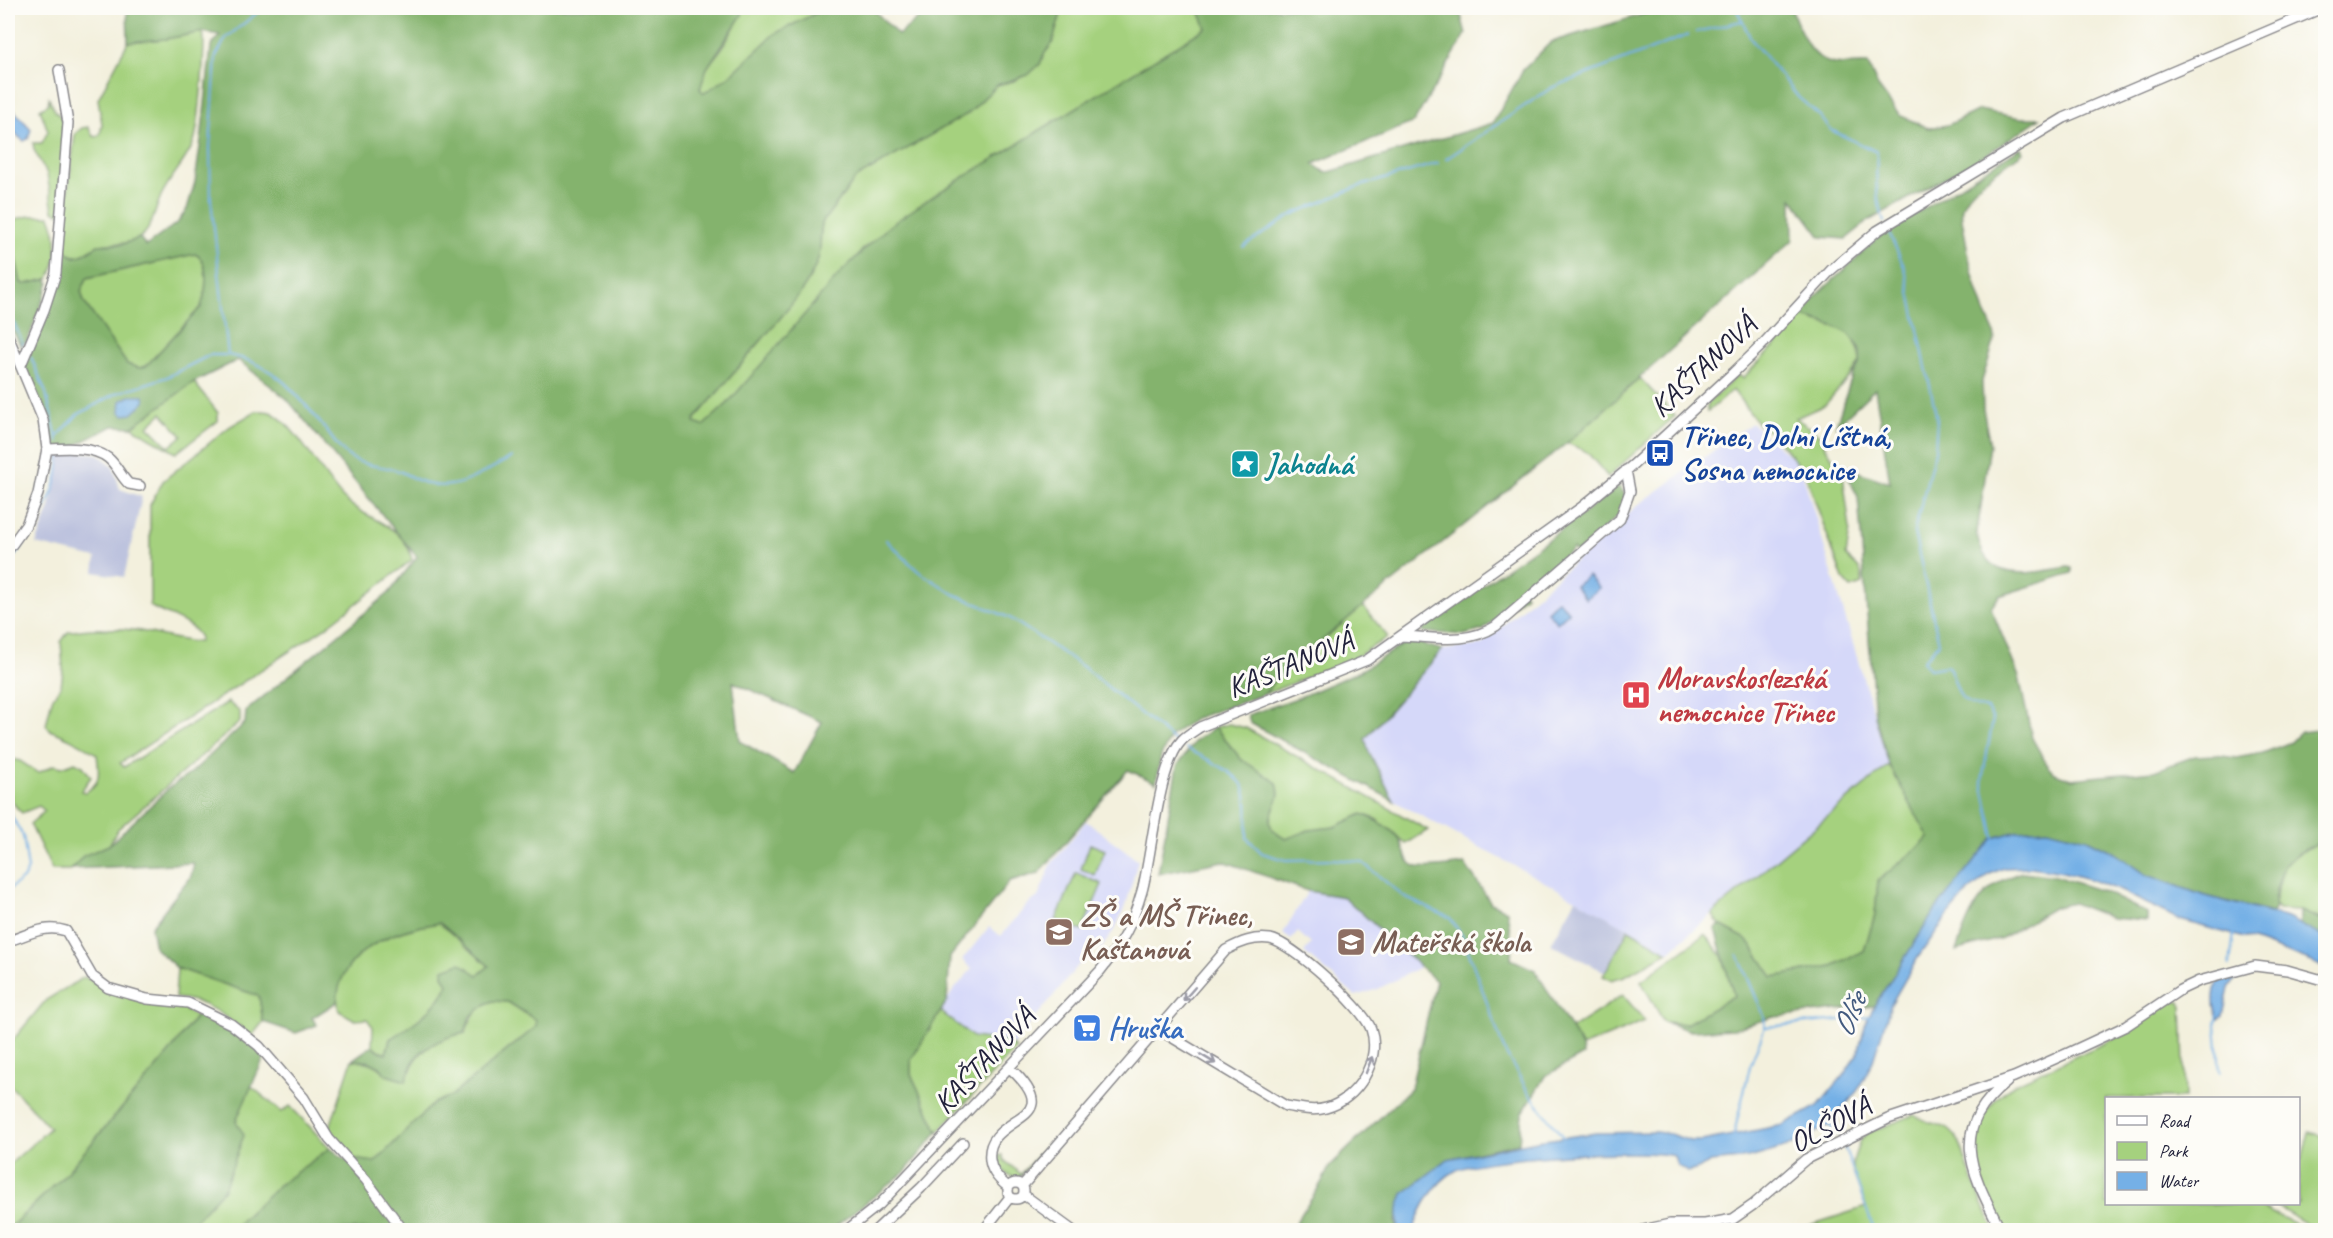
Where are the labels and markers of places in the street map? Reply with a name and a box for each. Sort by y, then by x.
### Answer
place label: Třinec, Dolní Líštná, Sosna nemocnice [1681,417,1891,489]
bus stop icon: Třinec, Dolní Líštná, Sosna nemocnice [1644,437,1676,469]
place label: Jahodná [1264,445,1355,483]
place icon: Jahodná [1229,448,1261,480]
place label: Moravskoslezská nemocnice Třinec [1657,659,1835,731]
hospital icon: Moravskoslezská nemocnice Třinec [1620,679,1652,711]
place label: ZŠ a MŠ Třinec, Kaštanová [1080,896,1253,968]
school or university icon: ZŠ a MŠ Třinec, Kaštanová [1043,916,1075,948]
place label: Mateřská škola [1372,923,1533,961]
school or university icon: Mateřská škola [1335,926,1367,958]
place label: Hruška [1108,1009,1185,1047]
supermarket icon: Hruška [1071,1012,1103,1044]

